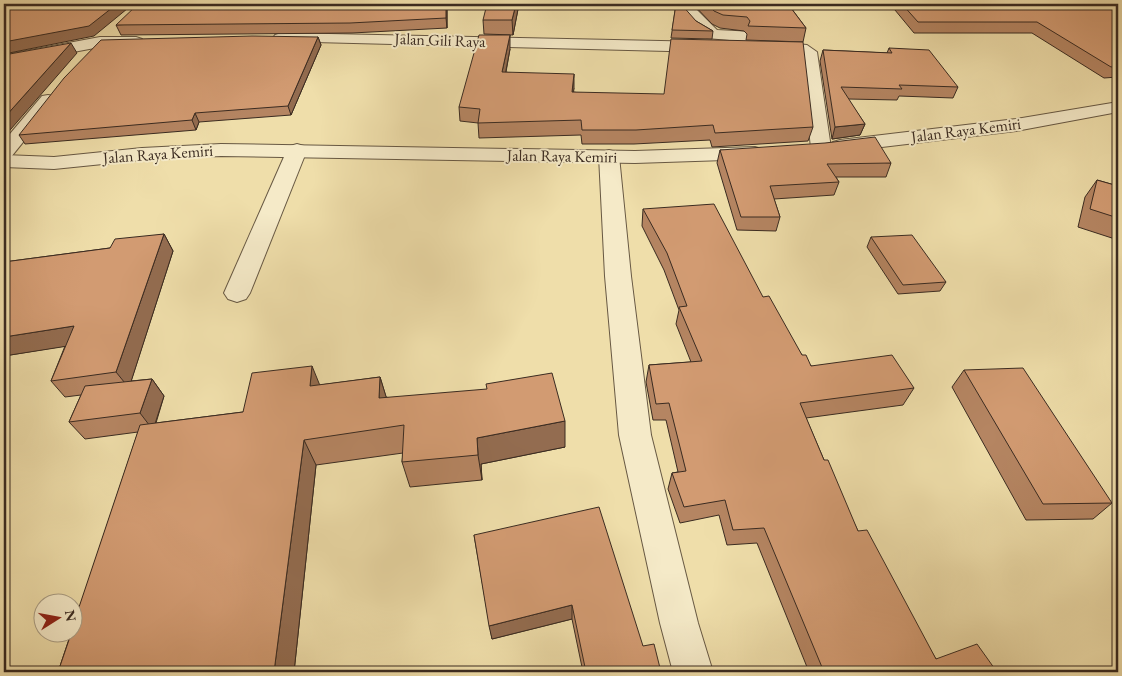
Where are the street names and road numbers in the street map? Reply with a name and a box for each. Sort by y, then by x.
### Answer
street label: Jalan Gili Raya [392,28,486,52]
street label: Jalan Raya Kemiri [908,113,1022,147]
street label: Jalan Raya Kemiri [100,140,214,168]
street label: Jalan Raya Kemiri [505,145,617,167]

